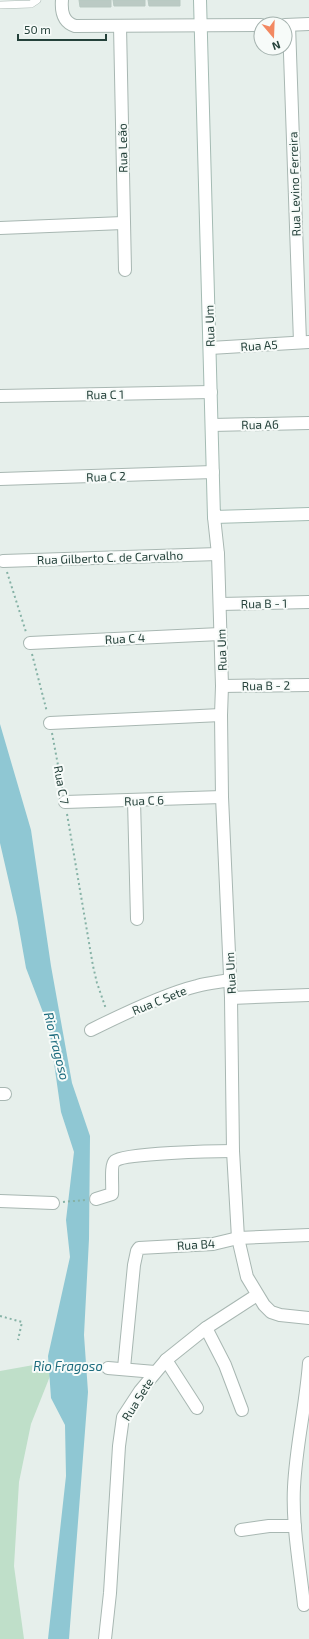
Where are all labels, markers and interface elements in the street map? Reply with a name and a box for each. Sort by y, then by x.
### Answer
scale bar [18,16,106,42]
north arrow [253,16,293,56]
text: 50 m [24,22,51,36]
text: N [270,38,282,53]
street label: Rua Leão [115,123,129,173]
street label: Rua Levino Ferreira [285,131,303,237]
street label: Rua Um [201,305,217,347]
street label: Rua A5 [240,337,278,353]
street label: Rua C 1 [86,387,124,401]
street label: Rua A6 [241,417,279,431]
street label: Rua C 2 [86,468,126,484]
street label: Rua Gilberto C. de Carvalho [37,547,184,567]
street label: Rua B - 1 [241,596,287,610]
street label: Rua Um [213,629,229,671]
street label: Rua C 4 [104,630,146,646]
street label: Rua B - 2 [242,678,291,692]
street label: Rua C 7 [52,764,72,806]
street label: Rua C 6 [124,792,164,808]
street label: Rua Um [222,952,238,994]
street label: Rua C Sete [130,983,188,1017]
water label: Rio Fragoso [41,1010,73,1082]
street label: Rua B4 [176,1236,216,1252]
water label: Rio Fragoso [33,1358,103,1374]
street label: Rua Sete [118,1375,156,1423]

